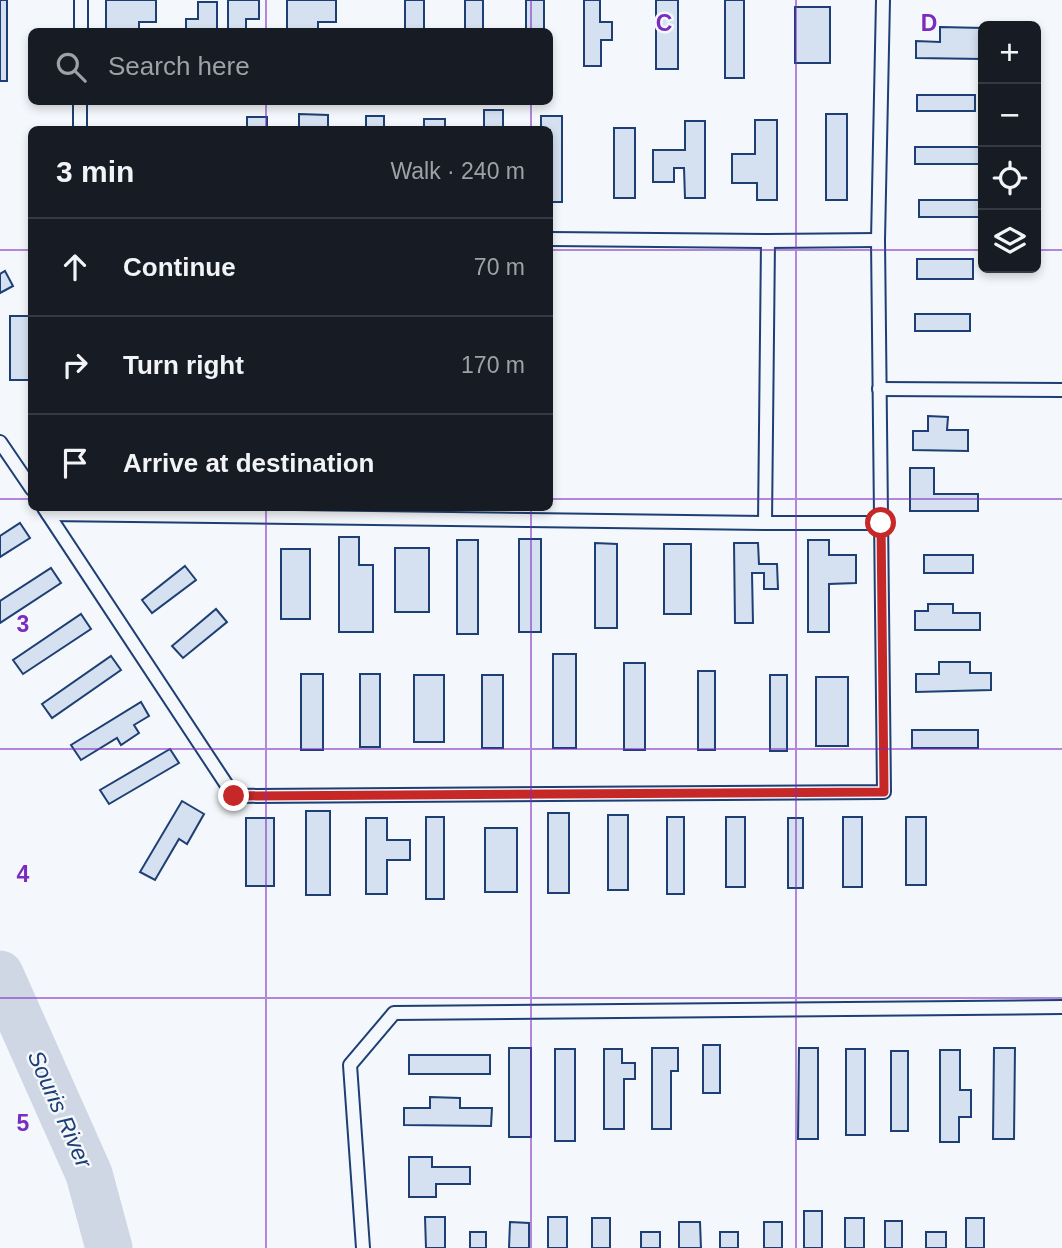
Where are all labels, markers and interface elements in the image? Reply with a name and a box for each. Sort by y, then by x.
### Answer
text: C [656,10,672,36]
text: D [921,10,937,36]
map controls [978,21,1041,273]
button: + [978,21,1041,84]
search box [28,28,553,105]
icon: search [52,48,90,86]
text: Search here [108,51,250,81]
button: − [978,84,1041,147]
button: locate [978,147,1041,210]
text: 3 min [56,155,134,188]
text: Walk · 240 m [390,158,525,184]
button: layers [978,210,1041,273]
icon: ahead [56,248,94,286]
text: Continue [123,252,236,282]
text: 70 m [474,254,525,280]
icon: right [56,346,94,384]
text: Turn right [123,350,244,380]
text: 170 m [461,352,525,378]
icon: arrive [56,444,94,482]
text: Arrive at destination [123,448,374,478]
route start [865,507,896,538]
text: 3 [17,611,29,637]
route end [218,780,249,811]
text: 4 [17,861,30,887]
water label: Souris River [23,1046,98,1173]
text: 5 [17,1110,30,1136]

